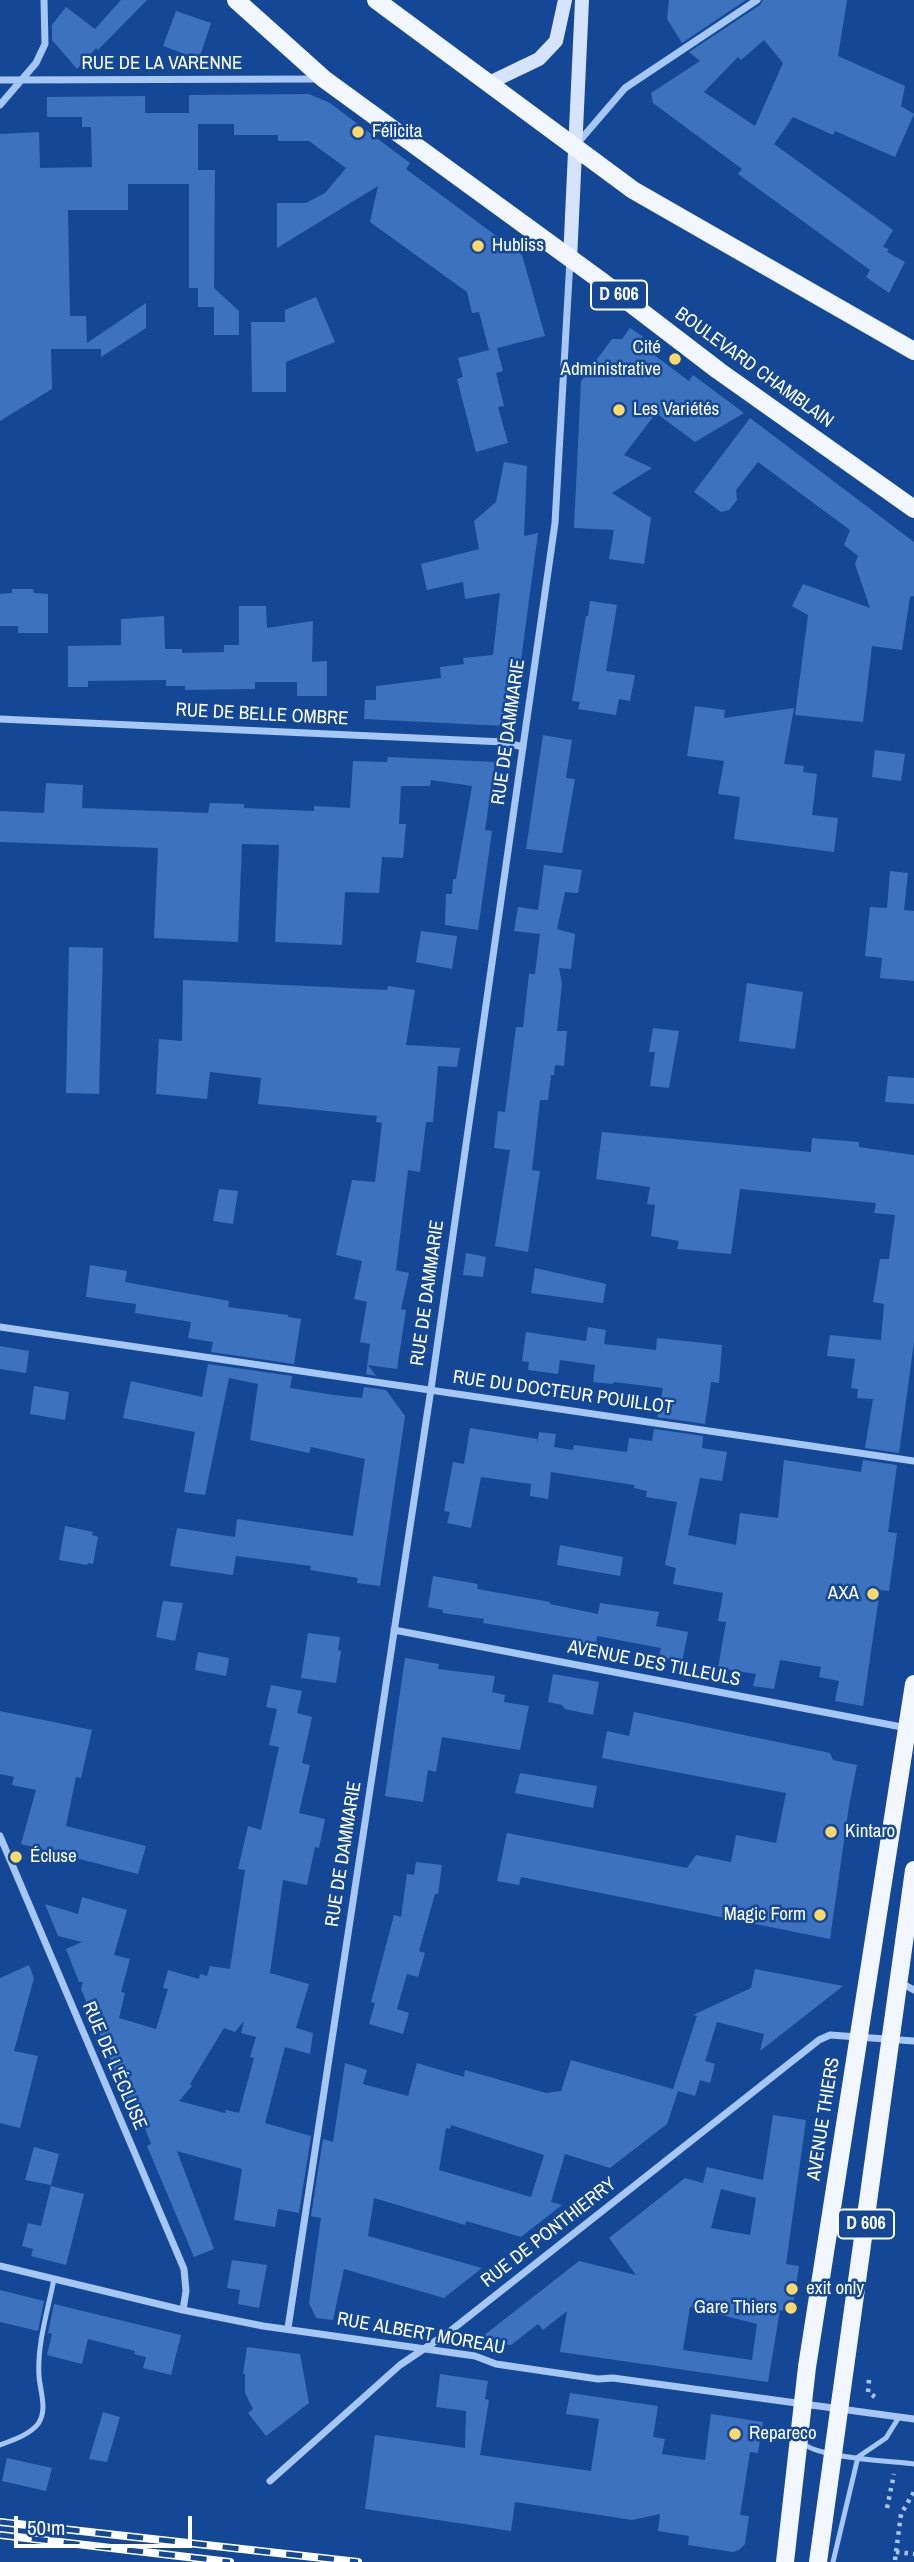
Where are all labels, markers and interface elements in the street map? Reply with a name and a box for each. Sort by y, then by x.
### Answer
street label: RUE DE LA VARENNE [82,53,242,75]
place label: Félicita [372,121,422,143]
marker: Félicita [350,124,366,140]
place label: Hubliss [492,235,544,257]
marker: Hubliss [470,238,486,254]
road number: D 606 [591,281,647,310]
street label: BOULEVARD CHAMBLAIN [670,303,838,433]
place label: Cité Administrative [561,337,661,381]
marker: Cité Administrative [667,351,683,367]
place label: Les Variétés [633,399,719,421]
marker: Les Variétés [611,402,627,418]
street label: RUE DE DAMMARIE [487,658,531,806]
street label: RUE DE BELLE OMBRE [175,699,349,731]
street label: RUE DE DAMMARIE [406,1219,450,1367]
street label: RUE DU DOCTEUR POUILLOT [451,1366,675,1420]
place label: AXA [828,1583,859,1605]
marker: AXA [865,1586,881,1602]
street label: AVENUE DES TILLEULS [566,1636,742,1692]
street label: RUE DE DAMMARIE [321,1780,367,1928]
place label: Kintaro [845,1821,895,1843]
marker: Kintaro [823,1824,839,1840]
place label: Écluse [30,1846,77,1868]
marker: Écluse [8,1849,24,1865]
place label: Magic Form [724,1904,806,1926]
marker: Magic Form [812,1907,828,1923]
street label: RUE DE L'ÉCLUSE [77,1998,151,2134]
street label: AVENUE THIERS [803,2056,845,2182]
street label: RUE DE PONTHIERRY [477,2173,621,2293]
road number: D 606 [838,2210,894,2238]
place label: exit only [806,2278,864,2300]
marker: exit only [784,2281,800,2297]
place label: Gare Thiers [694,2297,777,2319]
marker: Gare Thiers [783,2300,799,2316]
street label: RUE ALBERT MOREAU [335,2308,507,2360]
place label: Repareco [749,2423,817,2445]
marker: Repareco [727,2426,743,2442]
scale bar [18,2502,196,2546]
text: 50 m [27,2513,65,2542]

